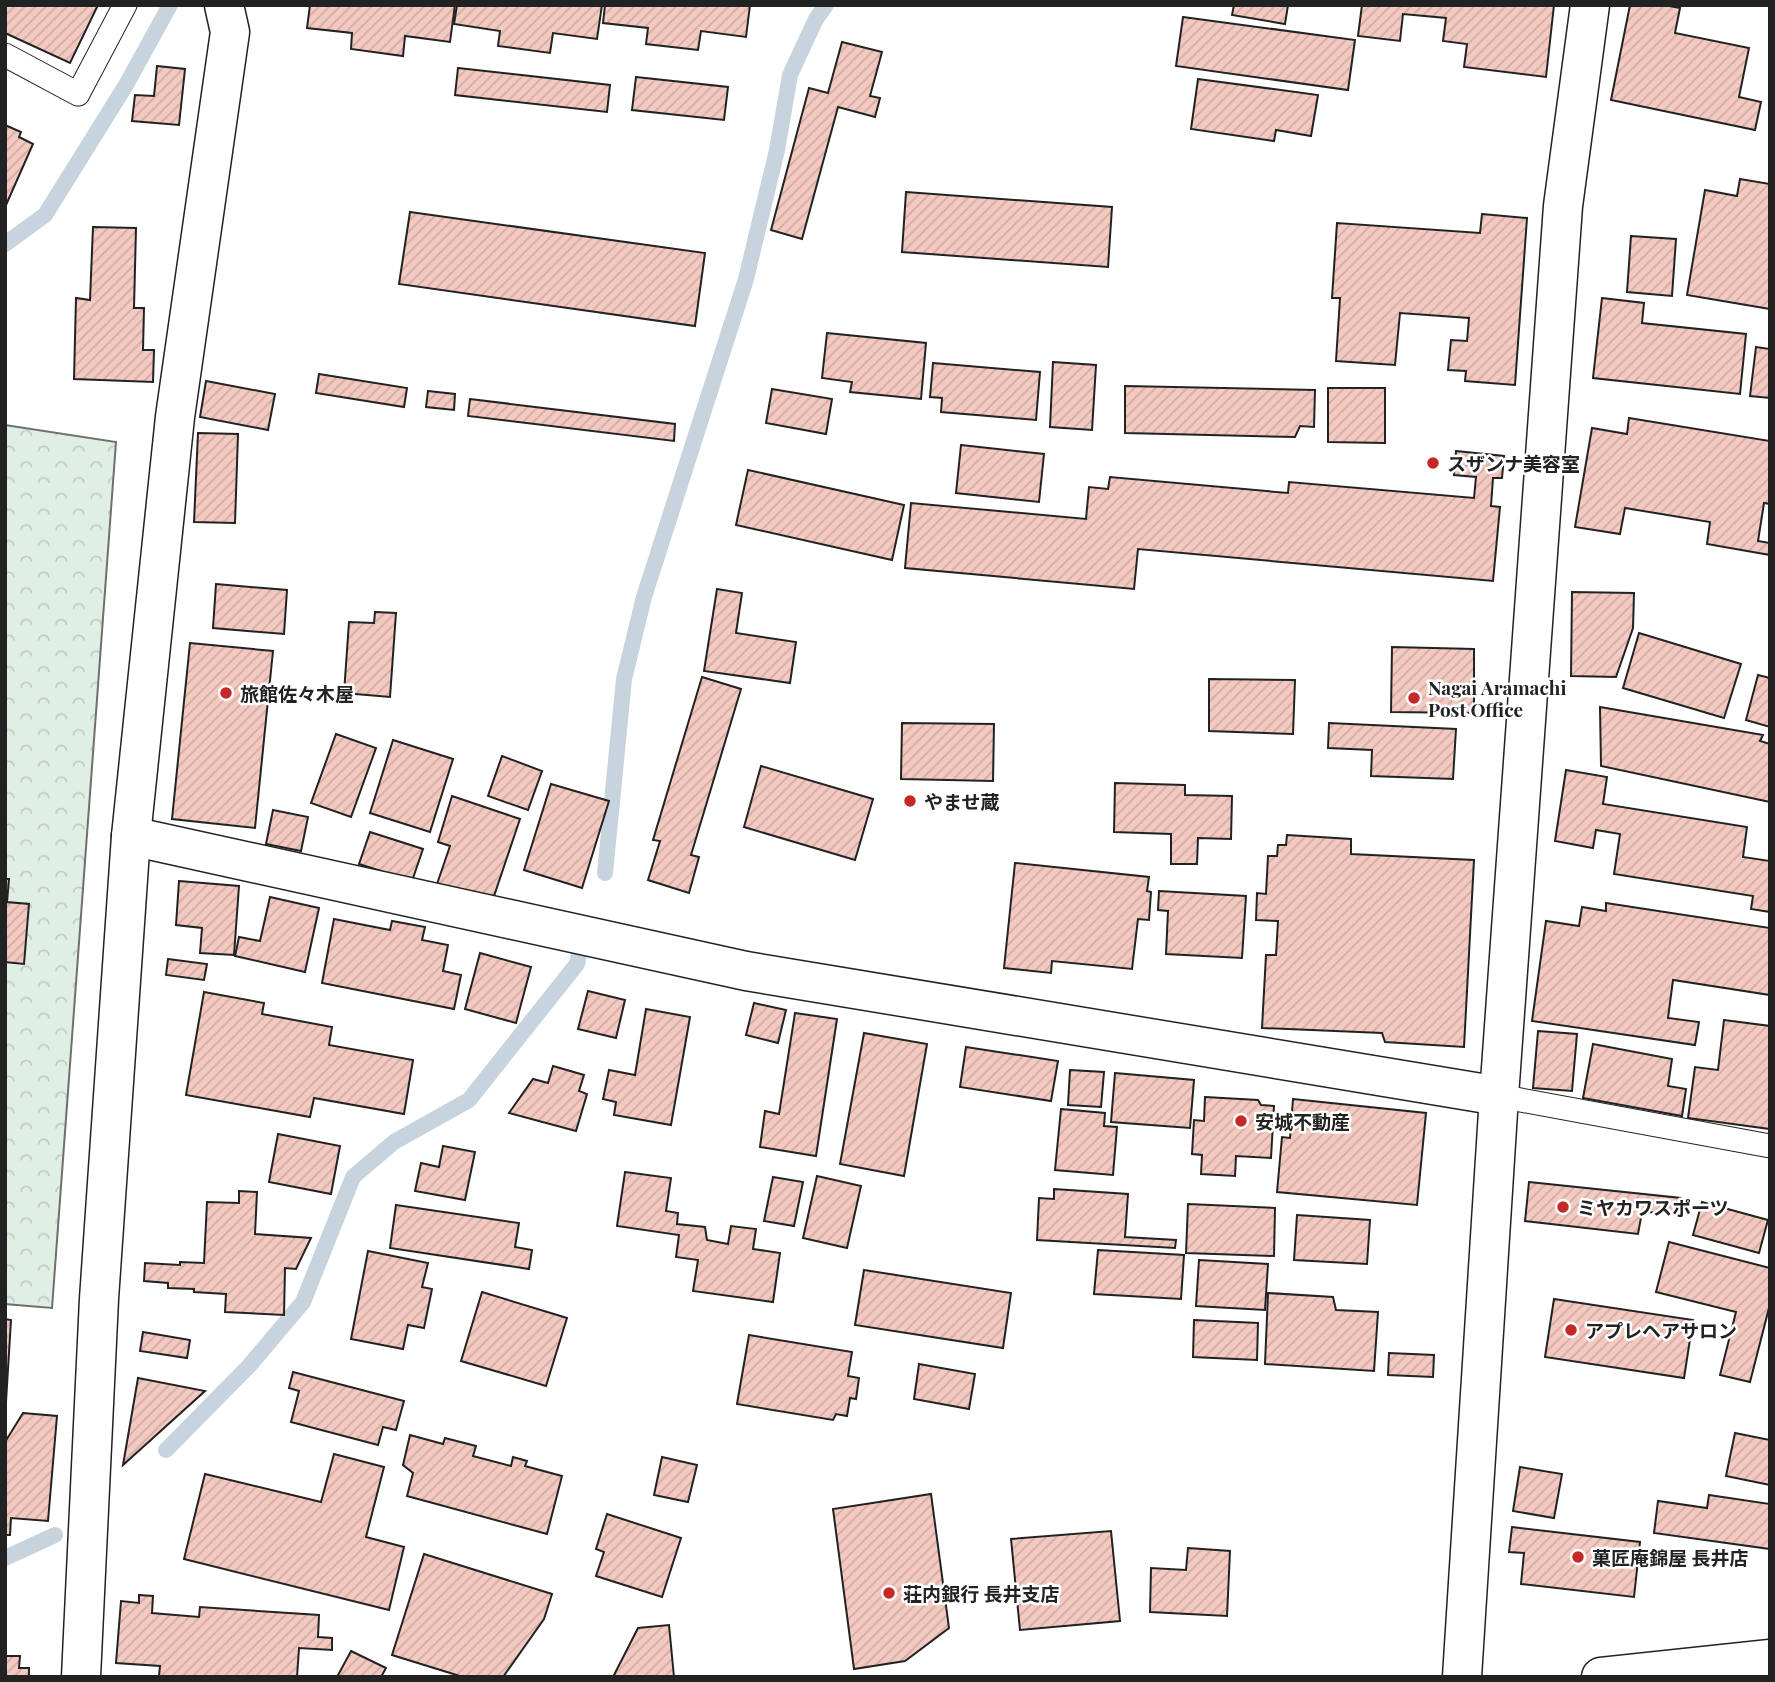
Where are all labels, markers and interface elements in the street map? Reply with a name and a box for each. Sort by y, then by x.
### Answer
place label: スザンナ美容室 [1447,450,1580,476]
marker: スザンナ美容室 [1425,455,1441,471]
place label: Nagai Aramachi Post Office [1428,674,1566,722]
place label: 旅館佐々木屋 [240,680,354,706]
marker: 旅館佐々木屋 [218,685,234,701]
marker: Nagai Aramachi Post Office [1406,690,1422,706]
place label: やませ蔵 [924,788,999,814]
marker: やませ蔵 [902,793,918,809]
place label: 安城不動産 [1255,1108,1350,1134]
marker: 安城不動産 [1233,1113,1249,1129]
place label: ミヤカワスポーツ [1577,1194,1729,1220]
marker: ミヤカワスポーツ [1555,1199,1571,1215]
place label: アプレヘアサロン [1585,1317,1737,1343]
marker: アプレヘアサロン [1563,1322,1579,1338]
place label: 菓匠庵錦屋 長井店 [1592,1544,1748,1570]
marker: 菓匠庵錦屋 長井店 [1570,1549,1586,1565]
place label: 荘内銀行 長井支店 [903,1580,1059,1606]
marker: 荘内銀行 長井支店 [881,1585,897,1601]

